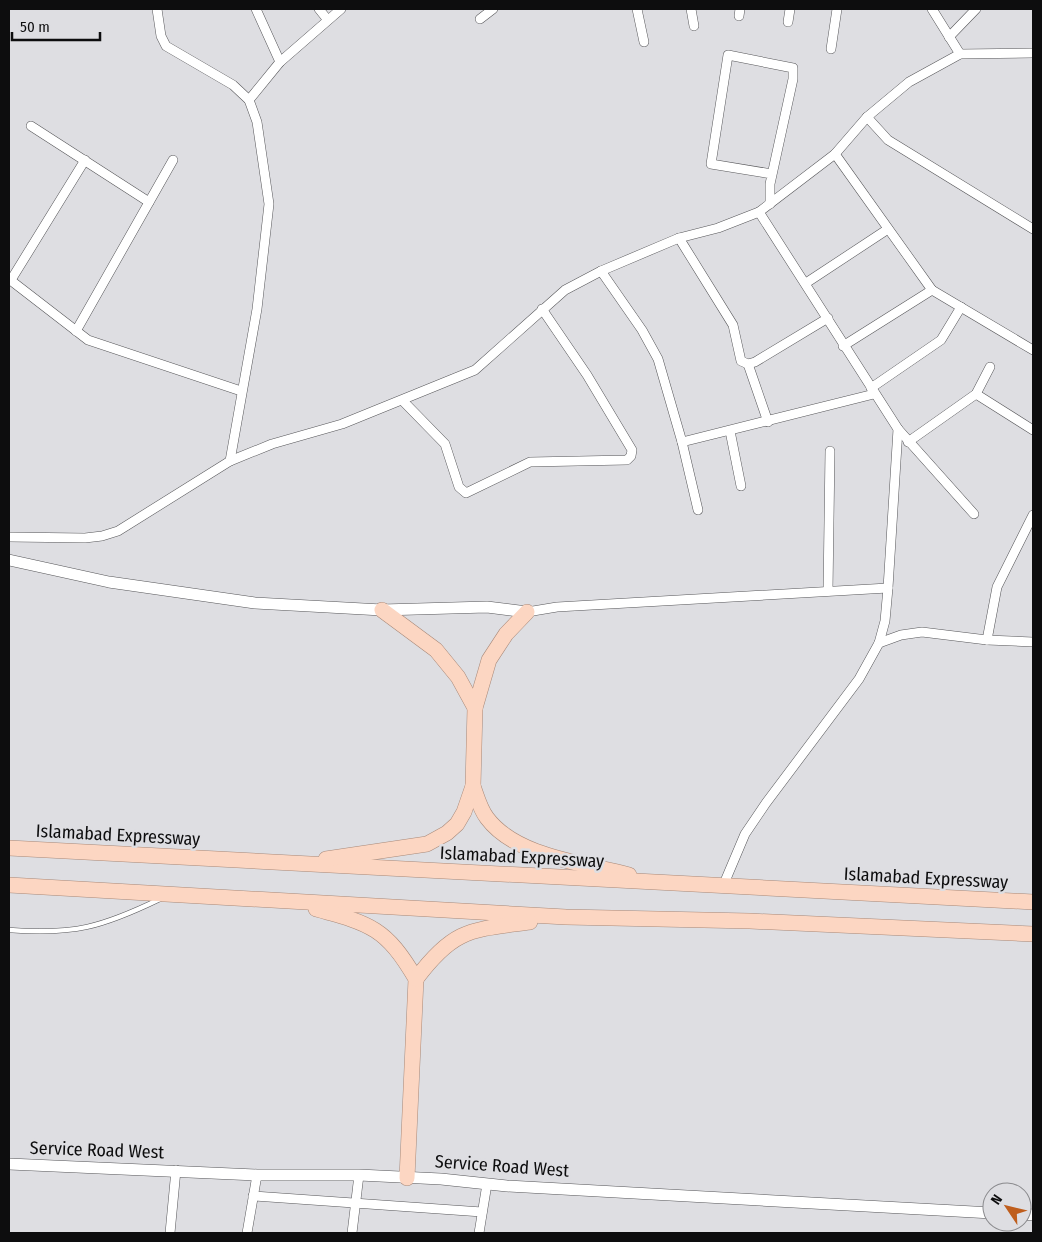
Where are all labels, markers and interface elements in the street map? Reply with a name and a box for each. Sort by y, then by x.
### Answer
scale bar [12,10,100,42]
text: 50 m [20,18,50,36]
street label: Islamabad Expressway [35,820,201,850]
street label: Islamabad Expressway [439,842,605,872]
street label: Islamabad Expressway [843,863,1009,893]
street label: Service Road West [29,1137,165,1163]
street label: Service Road West [434,1150,570,1182]
north arrow [982,1182,1032,1232]
text: N [987,1192,1006,1208]

